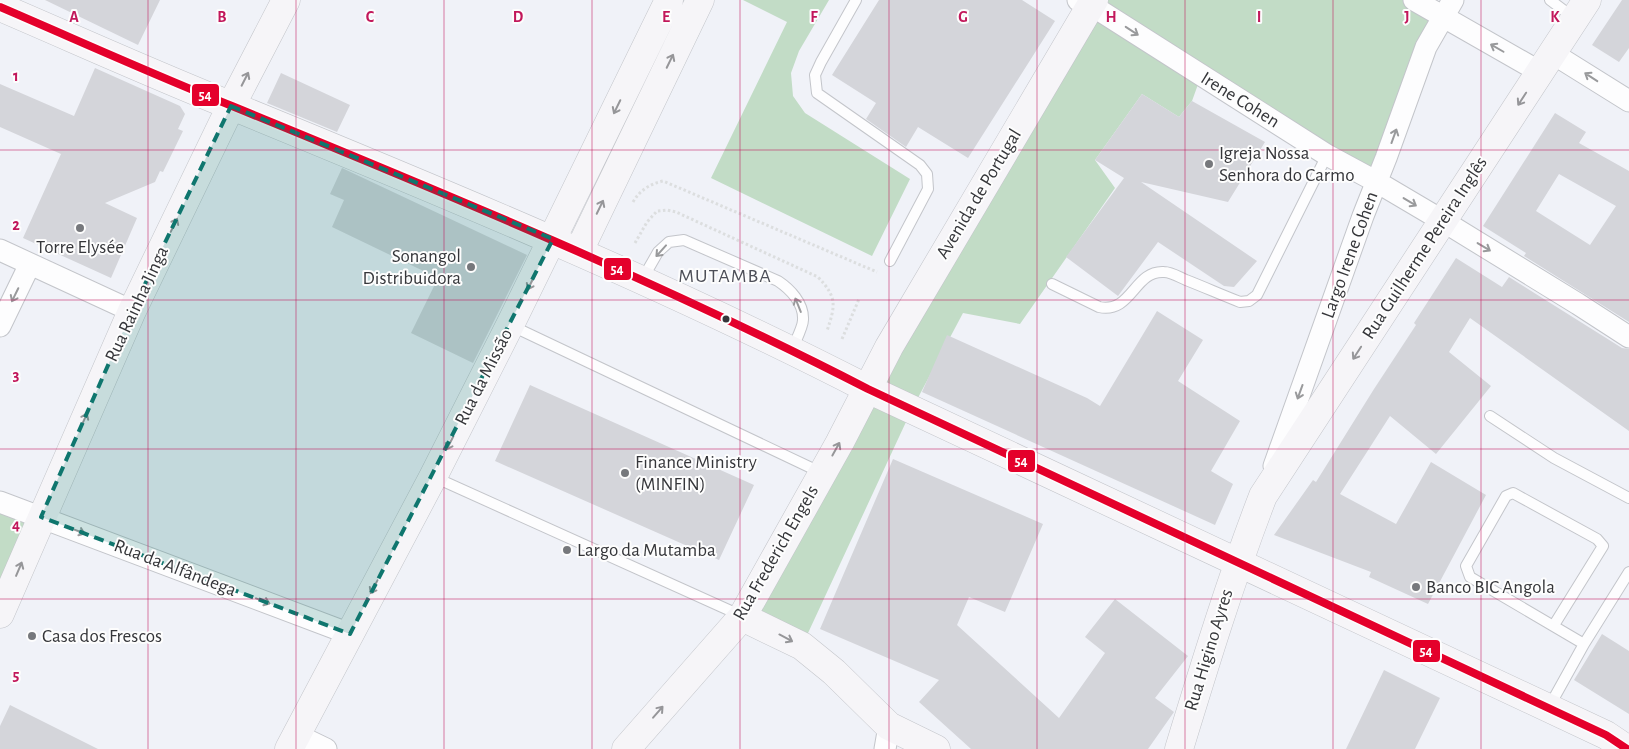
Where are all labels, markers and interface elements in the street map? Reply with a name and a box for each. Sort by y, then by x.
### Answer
text: A [69,9,79,25]
text: B [217,9,227,25]
text: C [366,9,375,25]
text: D [513,9,524,25]
text: E [662,9,670,25]
text: F [810,9,818,25]
text: G [958,9,968,25]
text: H [1105,9,1117,25]
text: I [1257,9,1261,25]
text: J [1404,9,1410,25]
text: K [1550,9,1560,25]
one-way arrow [1125,26,1139,37]
one-way arrow [1490,43,1505,53]
one-way arrow [665,53,675,68]
text: 1 [13,68,19,84]
street label: Irene Cohen [1197,68,1283,132]
one-way arrow [240,71,250,86]
one-way arrow [1584,71,1598,82]
line badge: 54 [191,83,220,107]
text: 54 [198,89,212,103]
one-way arrow [1517,92,1527,106]
one-way arrow [612,100,622,115]
street label: Avenida de Portugal [933,126,1025,262]
one-way arrow [1390,129,1399,145]
place label: Igreja Nossa Senhora do Carmo [1219,144,1354,185]
street label: Rua Guilherme Pereira Inglês [1359,153,1491,343]
marker: Igreja Nossa Senhora do Carmo [1203,158,1215,170]
street label: Largo Irene Cohen [1318,189,1382,321]
one-way arrow [1402,197,1416,207]
one-way arrow [596,200,605,215]
text: 2 [12,217,20,233]
one-way arrow [169,218,179,233]
marker: Torre Elysée [74,222,86,234]
place label: Torre Elysée [36,238,124,257]
one-way arrow [1477,242,1491,252]
street label: Rua Rainha Jinga [102,243,172,365]
one-way arrow [655,244,667,257]
place label: Sonangol Distribuidora [363,247,461,288]
line badge: 54 [603,257,632,281]
marker: Sonangol Distribuidora [465,261,477,273]
text: 54 [610,263,624,277]
district label: MUTAMBA [678,266,772,286]
one-way arrow [526,275,535,290]
one-way arrow [10,287,19,302]
one-way arrow [793,298,803,313]
unlabelled marker [721,314,731,324]
street label: Rua da Missão [452,326,516,428]
one-way arrow [1352,346,1362,360]
text: 3 [13,367,20,383]
one-way arrow [1295,384,1304,400]
one-way arrow [80,413,89,428]
one-way arrow [445,436,455,451]
one-way arrow [831,441,841,456]
line badge: 54 [1007,449,1036,473]
place label: Finance Ministry (MINFIN) [635,453,757,494]
text: 54 [1014,455,1028,469]
marker: Finance Ministry (MINFIN) [619,467,631,479]
street label: Rua Frederich Engels [730,482,822,624]
text: 4 [12,517,20,533]
one-way arrow [70,527,86,536]
street label: Rua da Alfândega [111,536,239,600]
place label: Largo da Mutamba [577,541,716,560]
marker: Largo da Mutamba [561,544,573,556]
one-way arrow [15,562,24,577]
place label: Banco BIC Angola [1426,578,1555,597]
one-way arrow [369,580,379,595]
marker: Banco BIC Angola [1410,581,1422,593]
street label: Rua Higino Ayres [1181,587,1237,713]
one-way arrow [255,597,270,606]
place label: Casa dos Frescos [42,627,162,646]
marker: Casa dos Frescos [26,630,38,642]
one-way arrow [778,633,793,643]
line badge: 54 [1412,639,1441,663]
text: 54 [1419,645,1433,659]
text: 5 [13,667,20,683]
one-way arrow [652,706,664,719]

